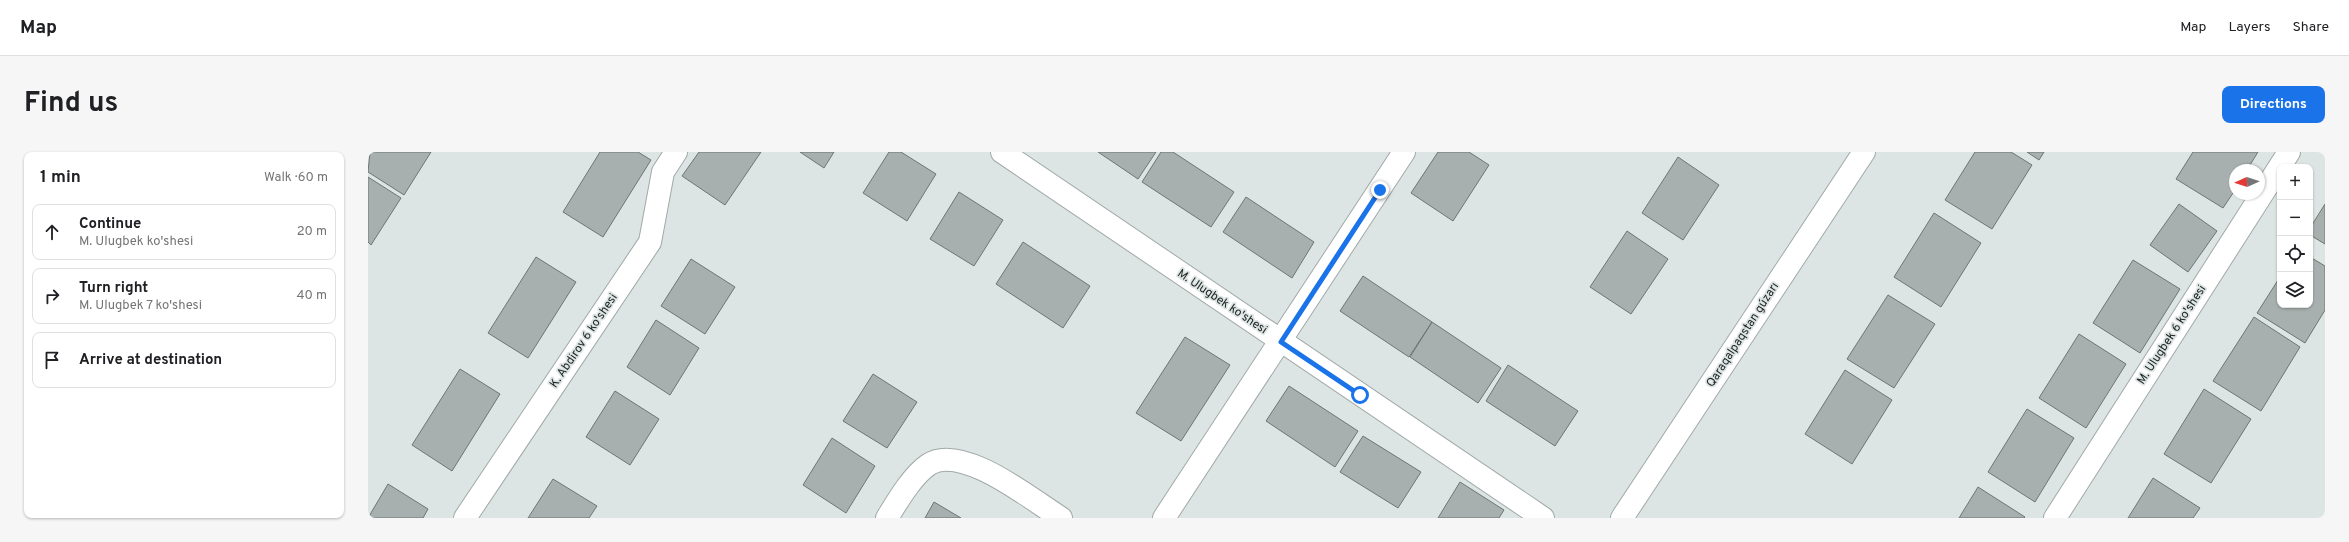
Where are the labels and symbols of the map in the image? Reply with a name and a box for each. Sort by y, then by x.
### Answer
north arrow [2229,164,2265,200]
route end [1371,181,1389,199]
street label: M. Ulugbek ko'shesi [1174,266,1270,338]
street label: Qaraqalpaqstan gúzarı [1703,279,1783,391]
street label: M. Ulugbek 6 ko'shesi [2134,282,2210,388]
street label: K. Abdirov 6 ko'shesi [546,291,622,391]
route start [1351,386,1369,404]

